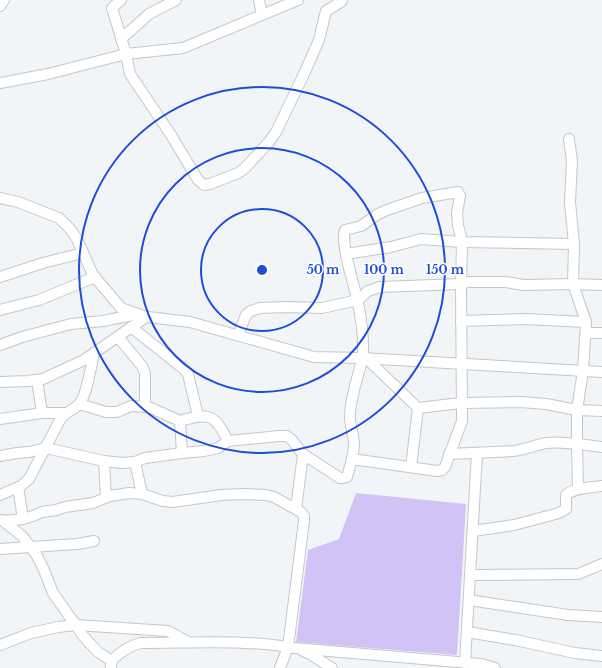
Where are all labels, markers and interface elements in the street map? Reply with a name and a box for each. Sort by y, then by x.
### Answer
text: 50 m [307,262,340,277]
text: 100 m [364,262,405,277]
text: 150 m [426,262,465,277]
centre of rings [255,263,269,277]

